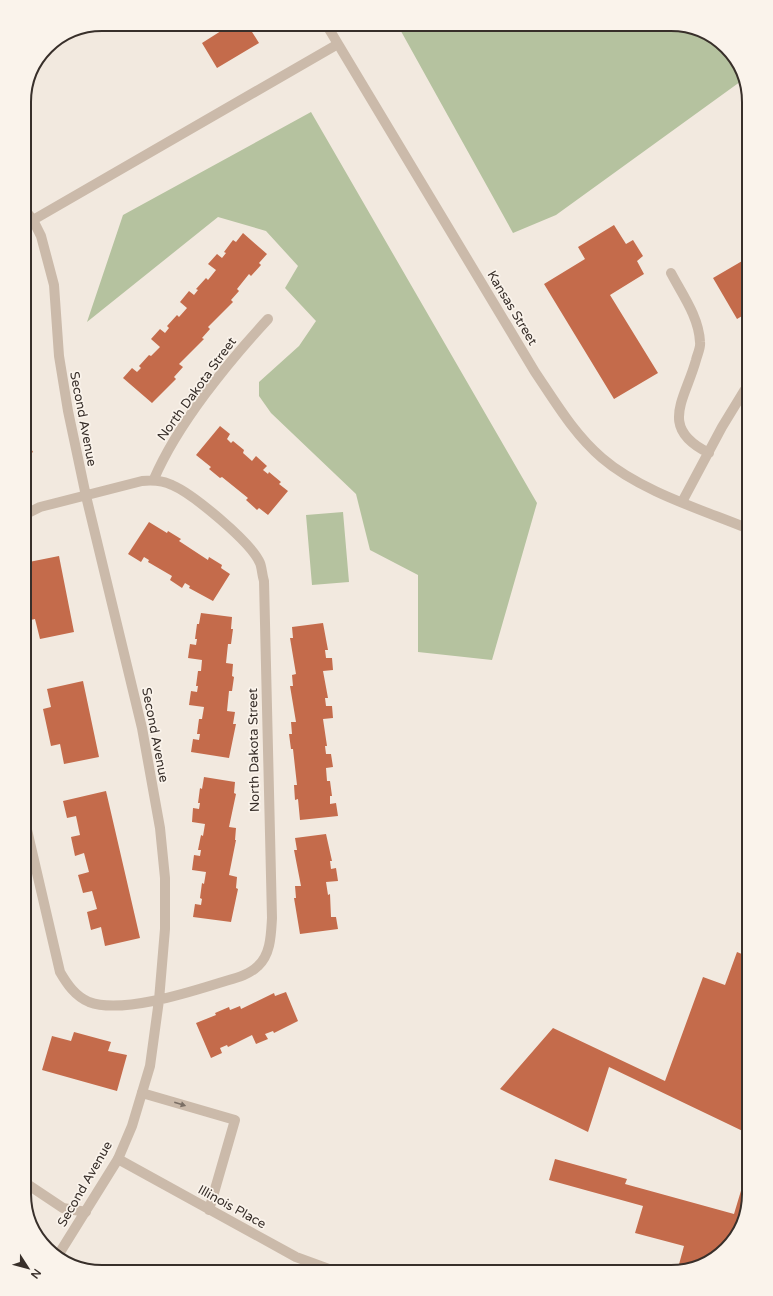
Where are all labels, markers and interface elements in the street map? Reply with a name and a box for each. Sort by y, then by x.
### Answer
street label: Kansas Street [483,268,541,348]
street label: North Dakota Street [154,334,240,444]
street label: Second Avenue [66,370,100,468]
street label: Second Avenue [138,686,172,784]
street label: North Dakota Street [245,688,263,812]
one-way arrow [174,1101,186,1107]
street label: Second Avenue [54,1138,116,1230]
street label: Illinois Place [195,1182,269,1232]
north arrow [8,1248,48,1288]
text: N [28,1266,44,1281]

